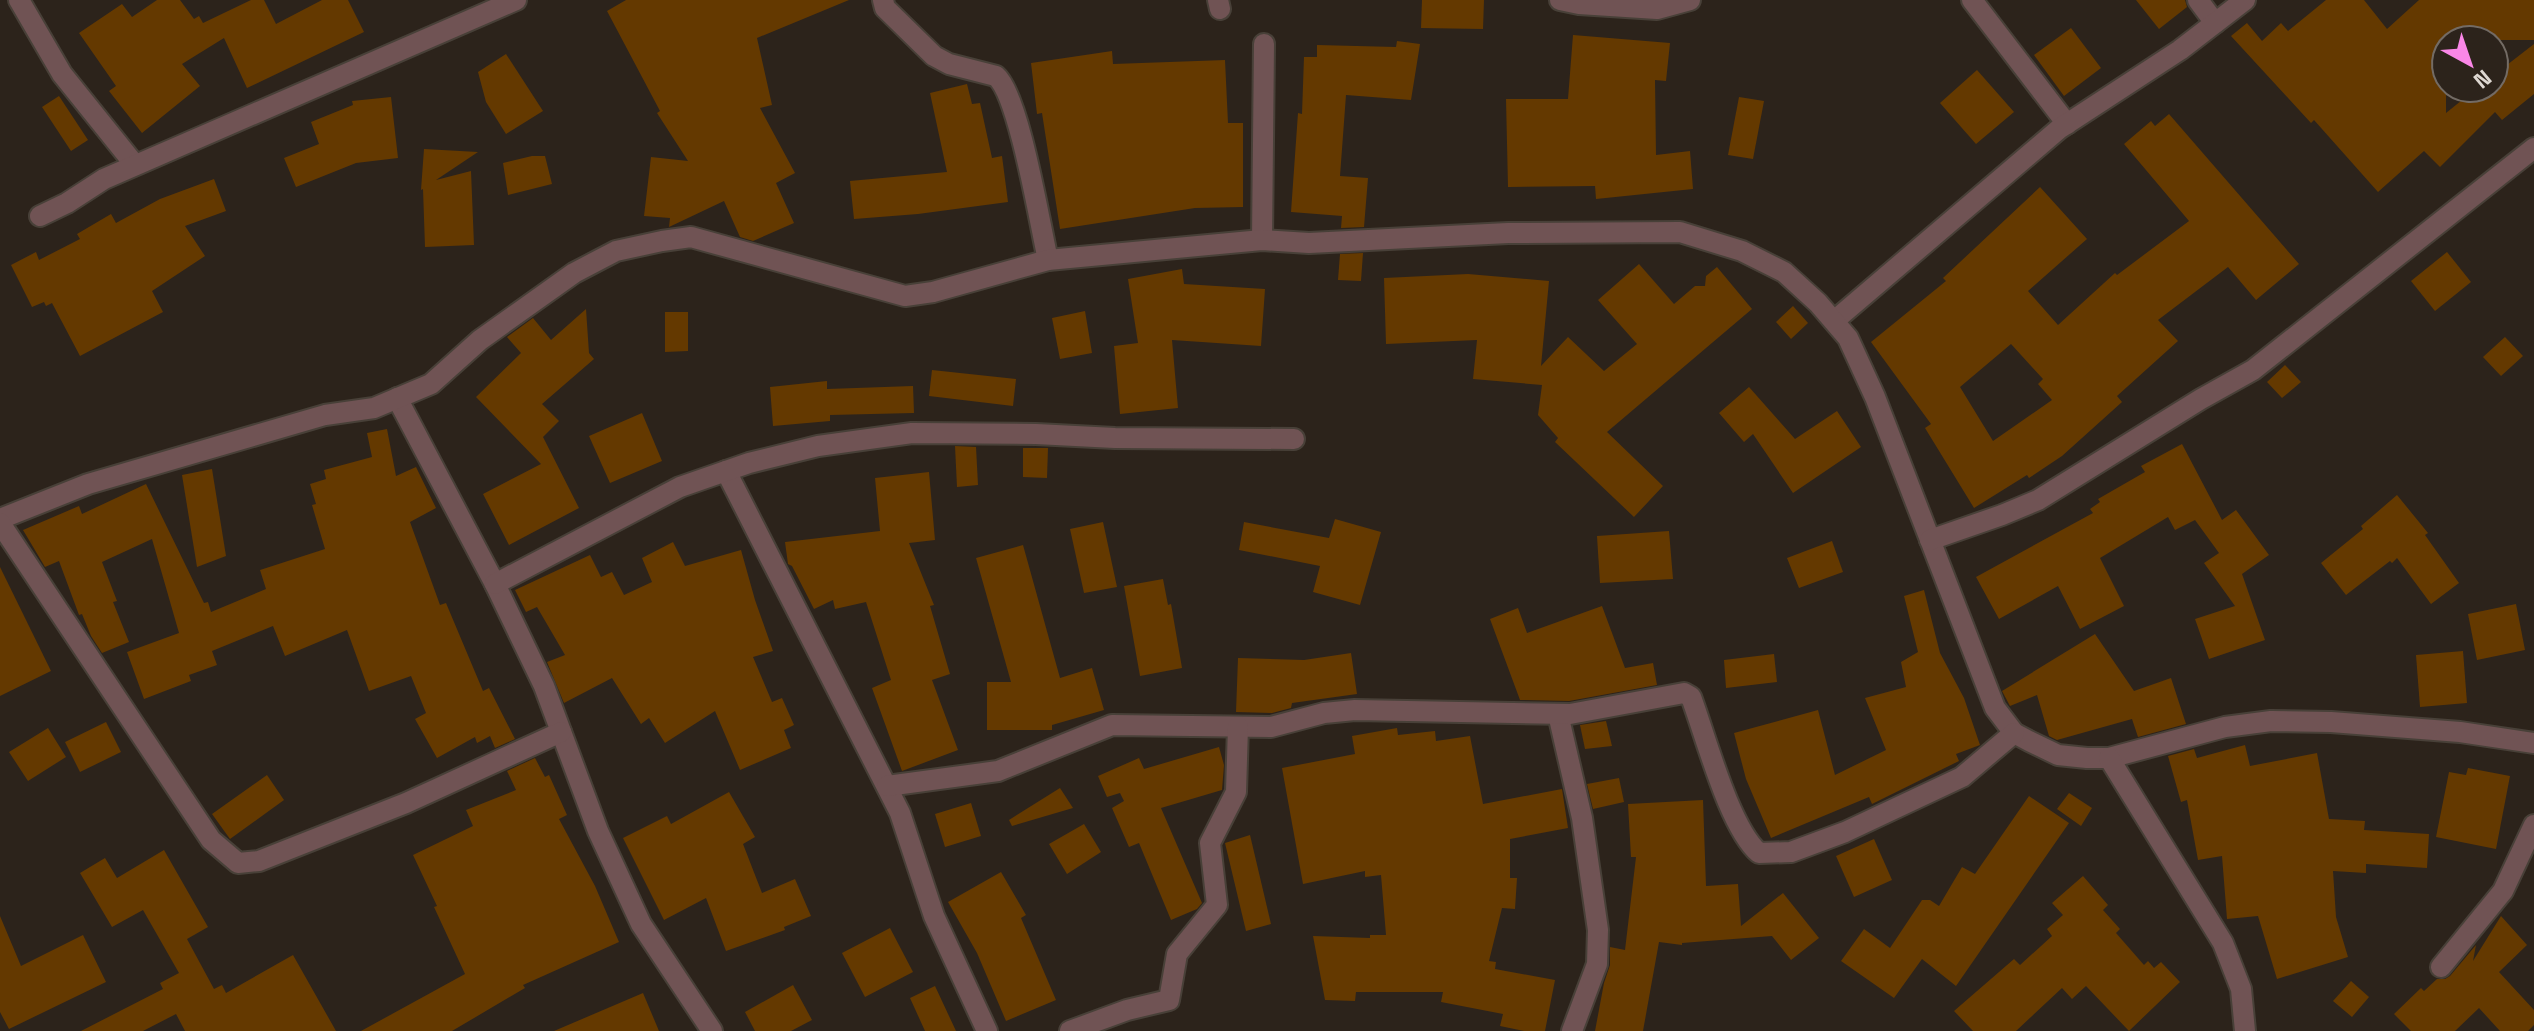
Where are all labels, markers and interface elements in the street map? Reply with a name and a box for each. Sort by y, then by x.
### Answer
north arrow [2430,24,2510,104]
text: N [2468,64,2498,95]

